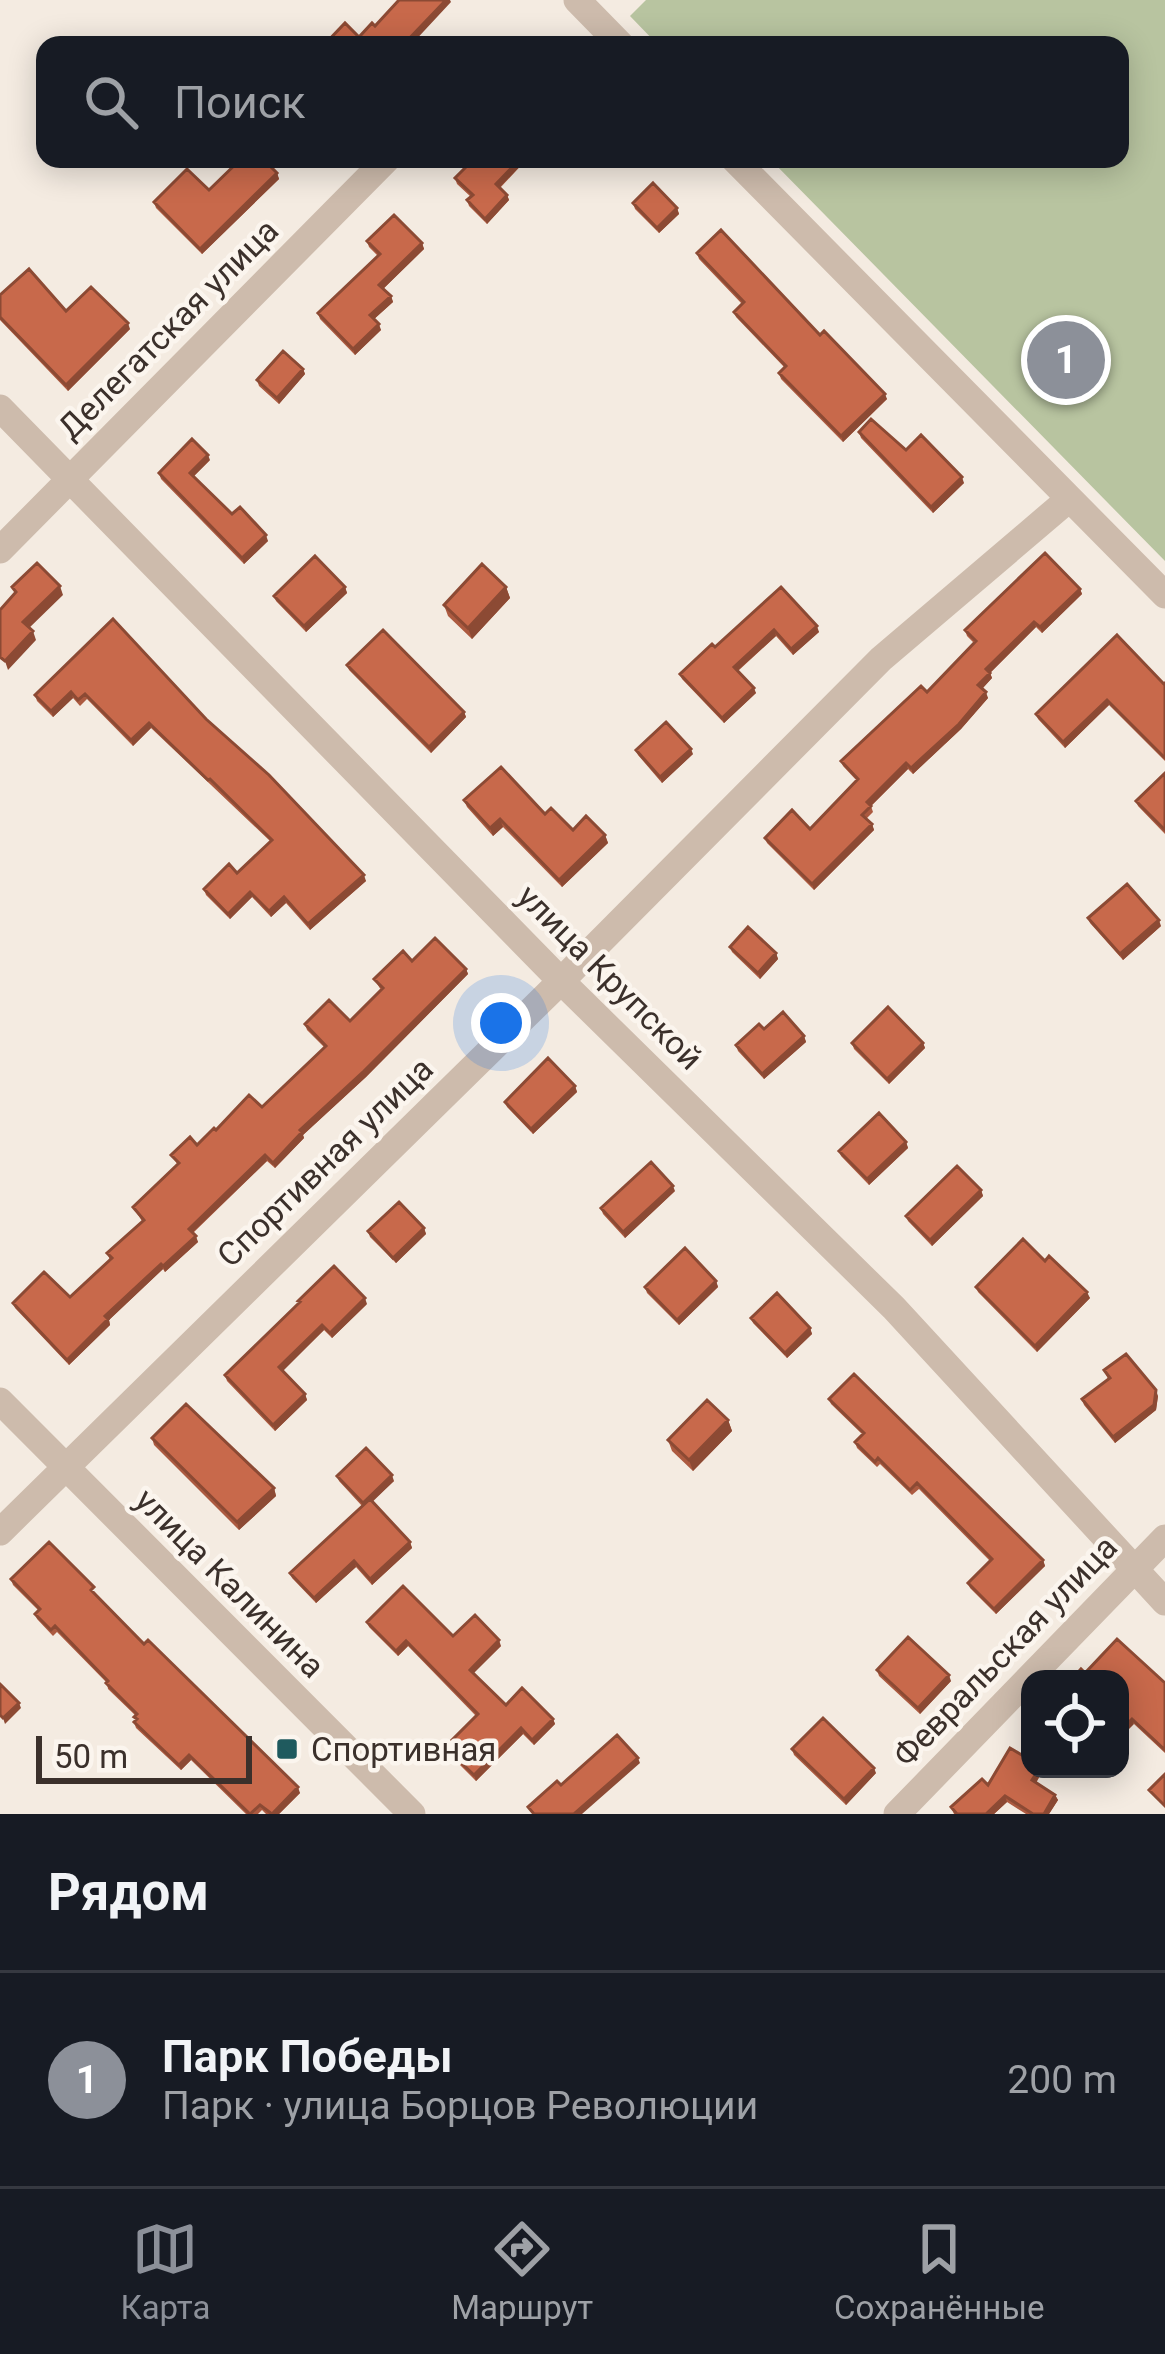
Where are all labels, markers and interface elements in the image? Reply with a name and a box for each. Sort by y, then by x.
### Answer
search box [36,36,1129,168]
icon: search [78,69,144,135]
text: Поиск [174,76,306,129]
street label: Делегатская улица [50,211,286,447]
pin: 1 [1027,315,1105,405]
street label: улица Крупской [509,876,711,1078]
your location [471,993,531,1053]
street label: Спортивная улица [209,1049,441,1275]
street label: улица Калинина [127,1480,333,1686]
street label: Февральская улица [885,1528,1125,1774]
map controls [1021,1670,1129,1778]
button: locate [1021,1670,1129,1778]
scale bar [36,1730,252,1783]
place label: Спортивная [311,1730,496,1769]
marker: Спортивная [274,1736,300,1762]
text: 50 m [54,1737,128,1776]
text: Рядом [48,1863,209,1922]
text: Парк Победы [162,2030,453,2083]
text: 1 [76,2057,98,2103]
text: 200 m [1007,2057,1117,2103]
text: Парк · улица Борцов Революции [162,2083,758,2129]
tab: Карта [120,2216,210,2327]
tab: Маршрут [451,2216,593,2327]
tab: Сохранённые [834,2216,1045,2327]

